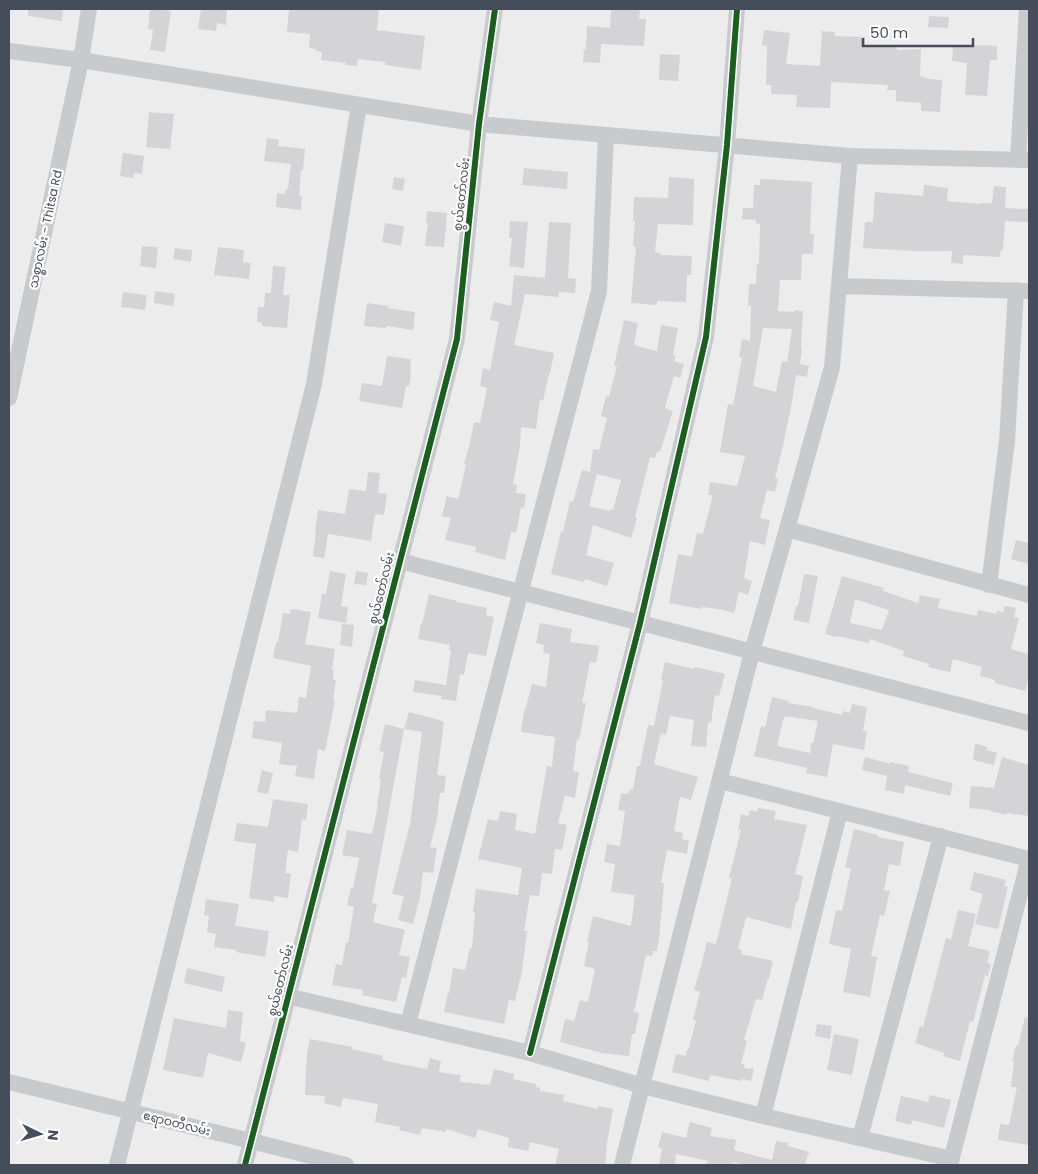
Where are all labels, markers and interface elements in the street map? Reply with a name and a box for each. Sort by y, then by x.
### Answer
scale bar [863,15,973,47]
text: 50 m [870,22,908,43]
street label: စွယ်တော်လမ်း [449,156,475,232]
street label: သစ္စာလမ်း - Thitsa Rd [24,168,68,290]
street label: စွယ်တော်လမ်း [364,550,400,626]
street label: စွယ်တော်လမ်း [263,942,299,1018]
street label: ဧရာဝတီလမ်း [141,1106,212,1141]
north arrow [15,1109,65,1159]
text: N [43,1129,63,1141]

